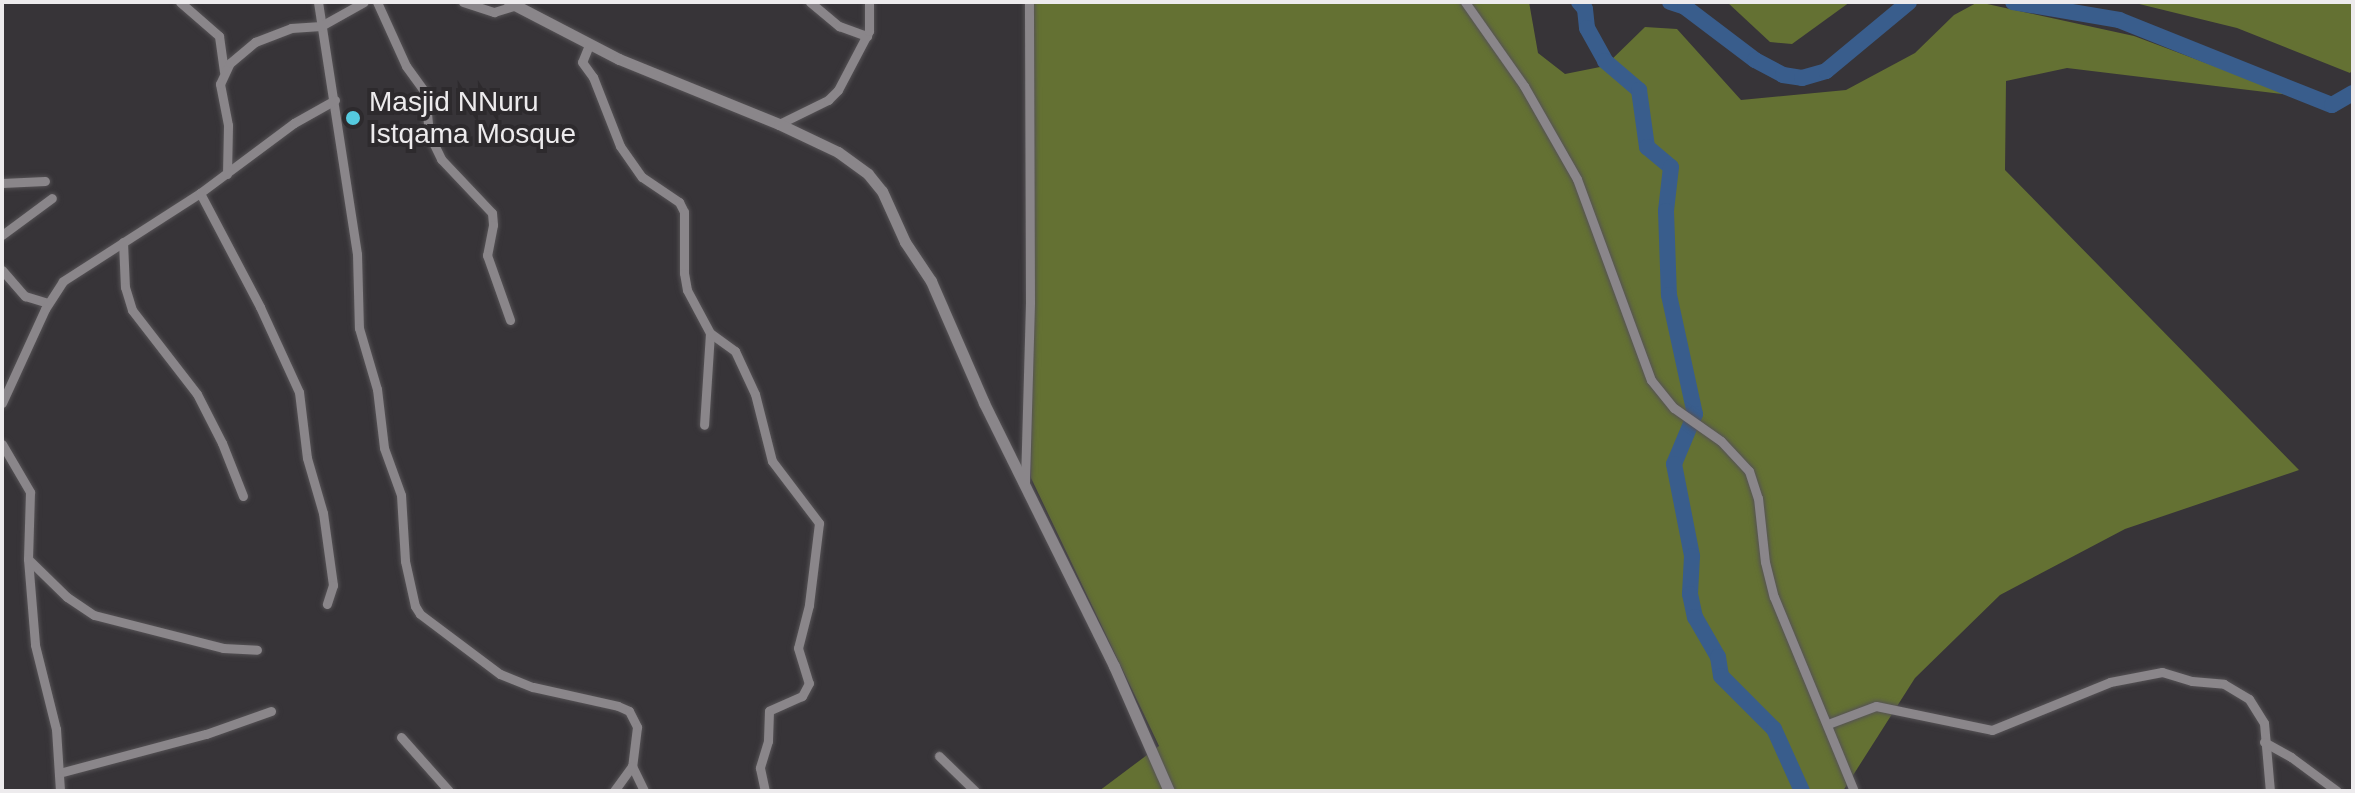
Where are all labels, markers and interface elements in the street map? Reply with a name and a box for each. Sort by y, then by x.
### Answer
place label: Masjid NNuru Istqama Mosque [369,85,576,151]
marker: Masjid NNuru Istqama Mosque [344,109,362,127]

